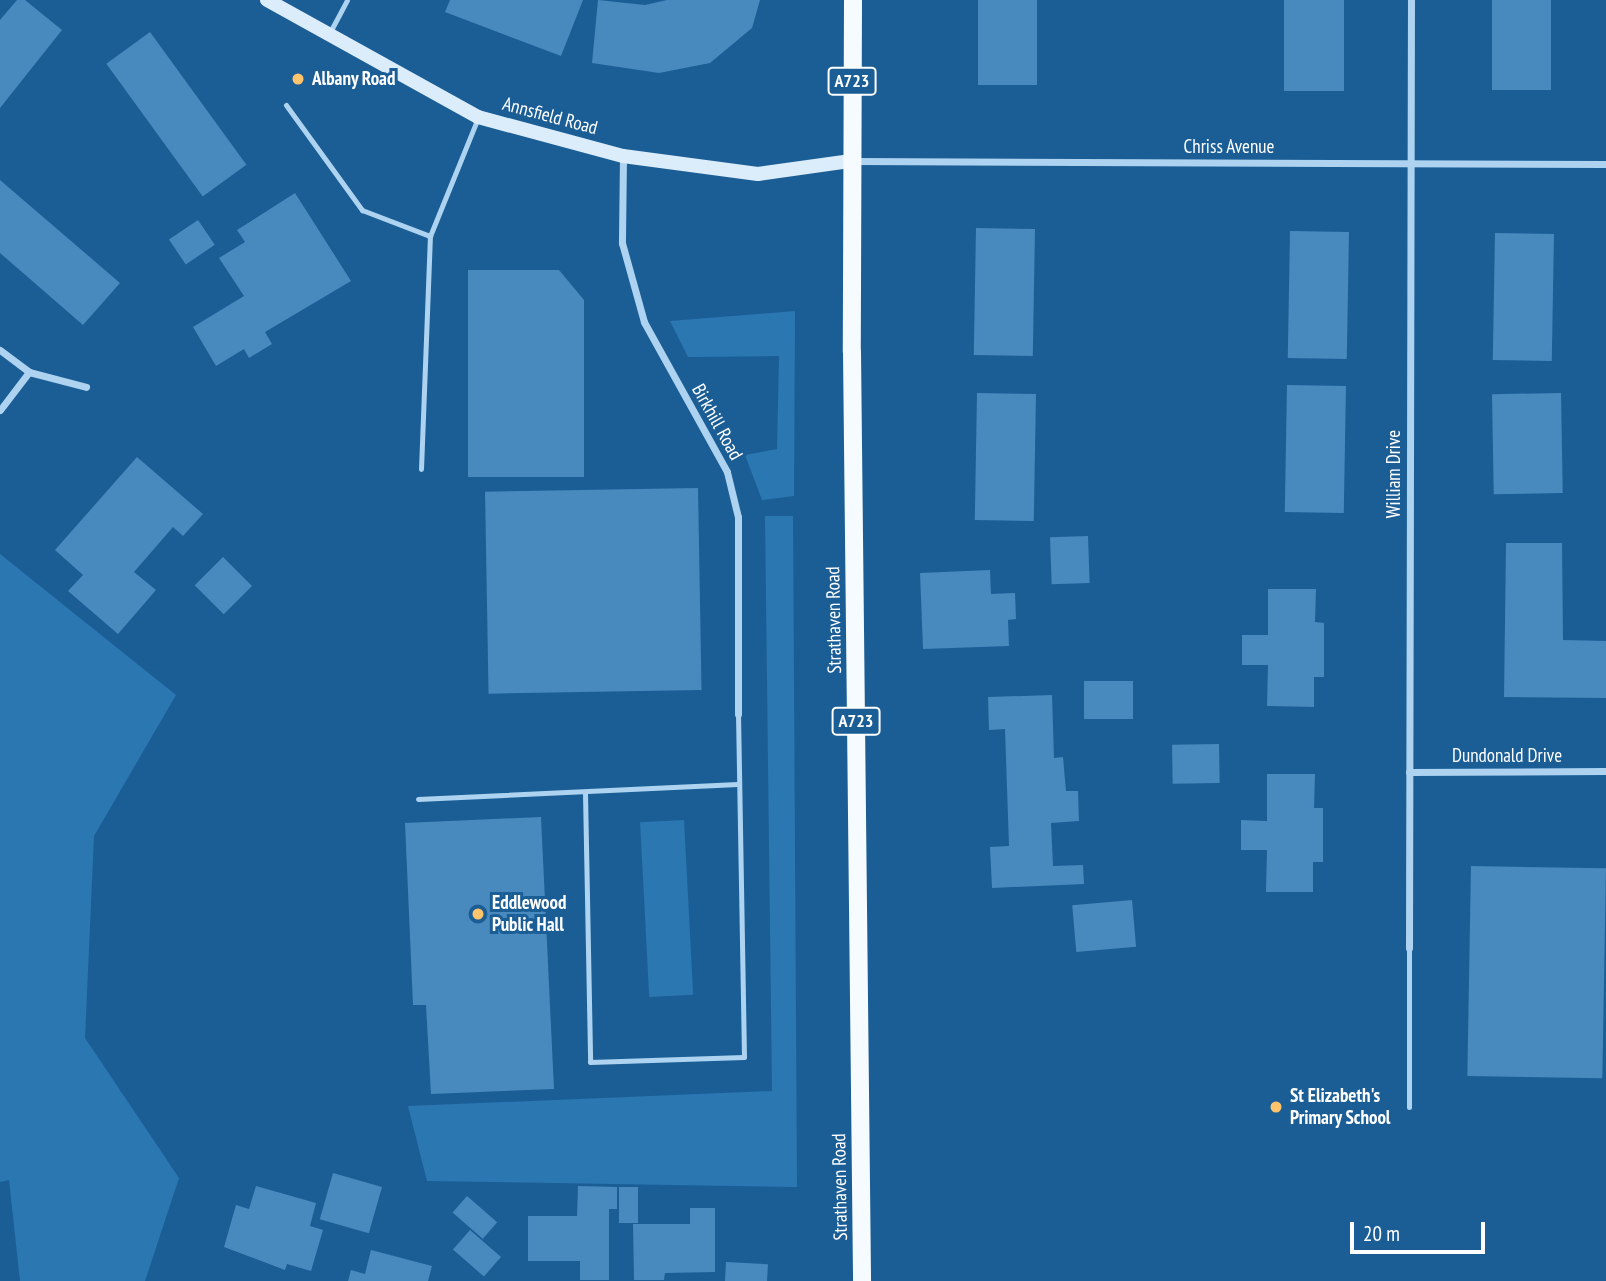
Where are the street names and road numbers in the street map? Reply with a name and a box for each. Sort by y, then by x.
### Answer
road number: A723 [828,66,876,96]
street label: Annsfield Road [500,92,600,140]
street label: Chriss Avenue [1183,136,1275,158]
street label: Birkhill Road [687,380,747,464]
street label: William Drive [1383,430,1405,518]
street label: Strathaven Road [822,566,846,674]
road number: A723 [832,706,880,736]
street label: Dundonald Drive [1452,745,1562,767]
street label: Strathaven Road [828,1133,852,1241]

